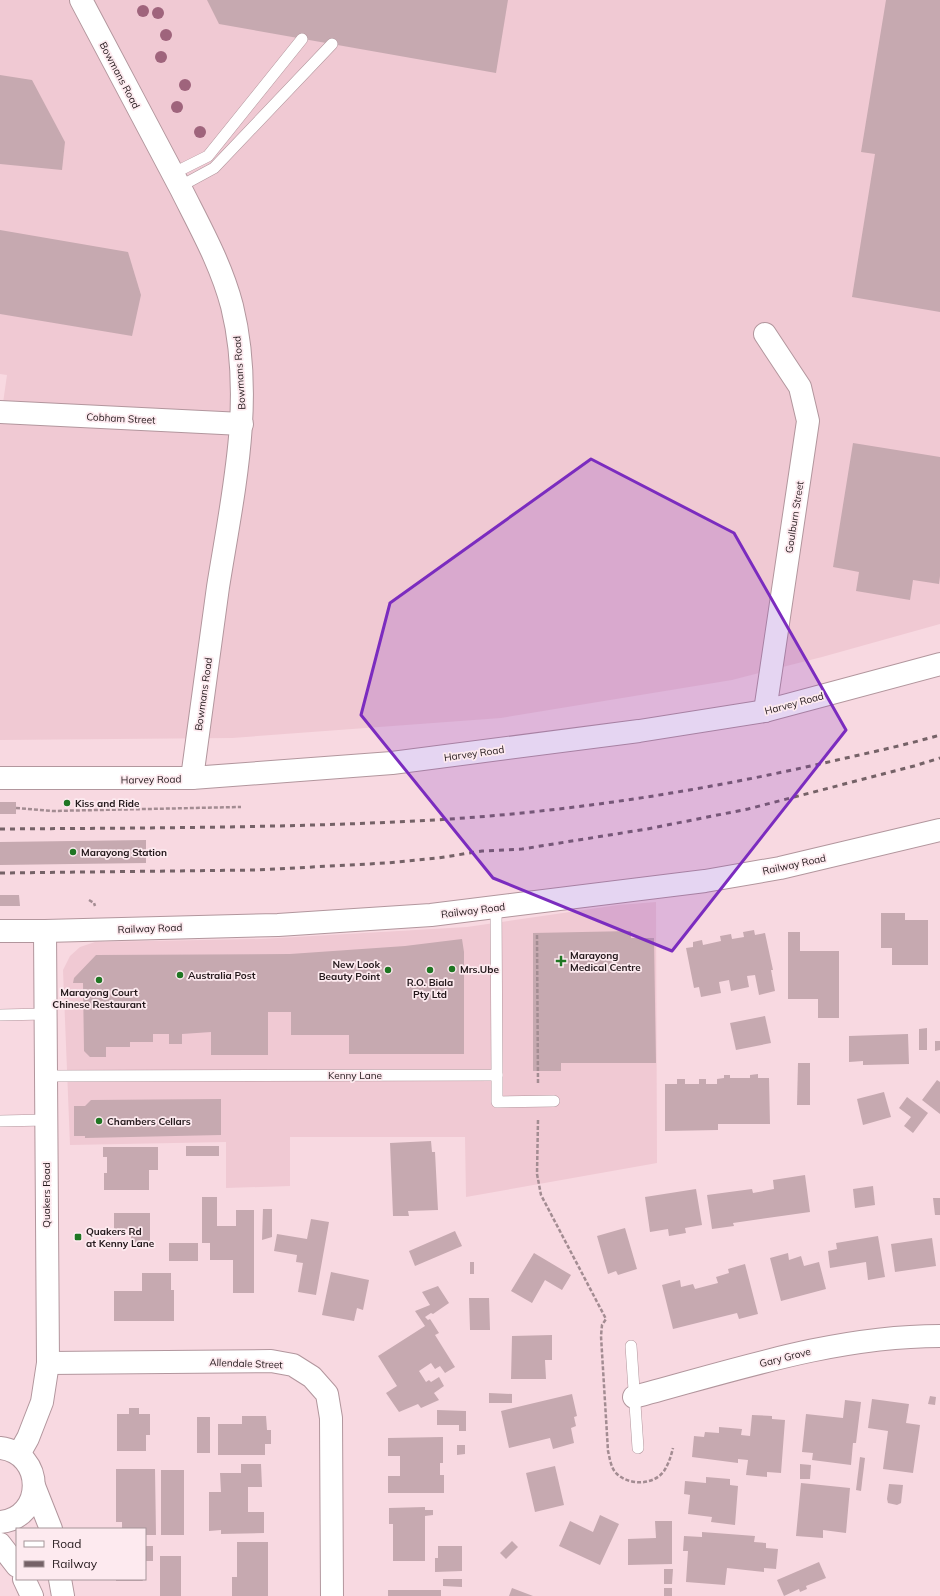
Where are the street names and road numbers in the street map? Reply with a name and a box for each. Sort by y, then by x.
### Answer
street label: Bowmans Road [96,40,143,111]
street label: Bowmans Road [230,336,249,410]
street label: Cobham Street [86,410,156,427]
street label: Goulburn Street [782,480,807,554]
street label: Bowmans Road [192,657,215,732]
street label: Harvey Road [763,689,825,718]
street label: Harvey Road [443,743,505,764]
street label: Harvey Road [121,772,181,787]
street label: Railway Road [761,851,827,878]
street label: Railway Road [440,900,506,921]
street label: Railway Road [117,921,183,936]
street label: Kenny Lane [328,1069,382,1082]
street label: Quakers Road [40,1162,53,1228]
street label: Gary Grove [758,1345,812,1370]
street label: Allendale Street [209,1356,283,1371]

